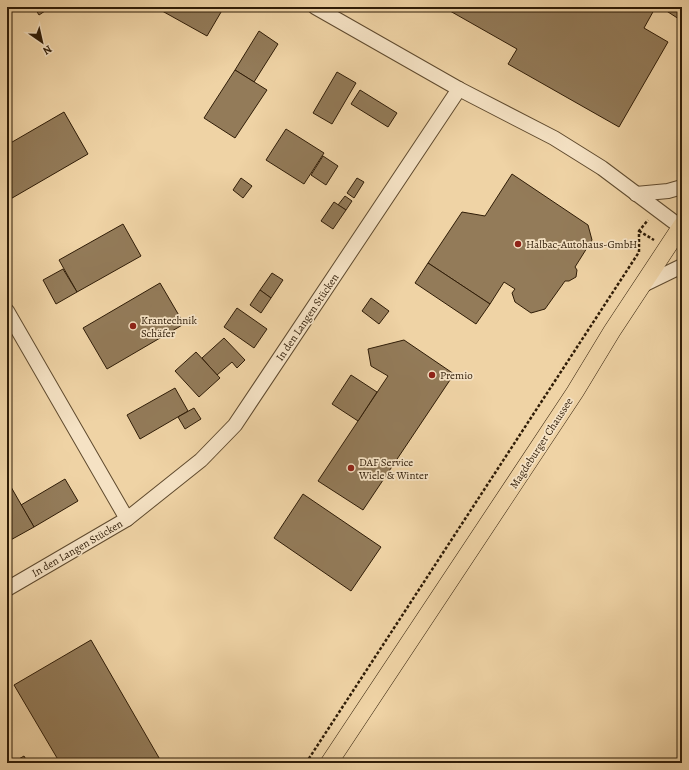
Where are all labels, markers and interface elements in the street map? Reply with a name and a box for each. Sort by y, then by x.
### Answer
north arrow [22,22,62,62]
text: N [40,41,55,58]
place label: Halbac-Autohaus-GmbH [526,237,637,252]
marker: Halbac-Autohaus-GmbH [513,239,523,249]
street label: In den Langen Stücken [272,270,342,364]
place label: Krantechnik Schäfer [141,313,197,341]
marker: Krantechnik Schäfer [128,321,138,331]
place label: Premio [440,368,473,383]
marker: Premio [427,370,437,380]
street label: Magdeburger Chaussee [506,395,577,492]
place label: DAF Service Wiele & Winter [358,455,428,483]
marker: DAF Service Wiele & Winter [346,463,356,473]
street label: In den Langen Stücken [29,516,125,581]

